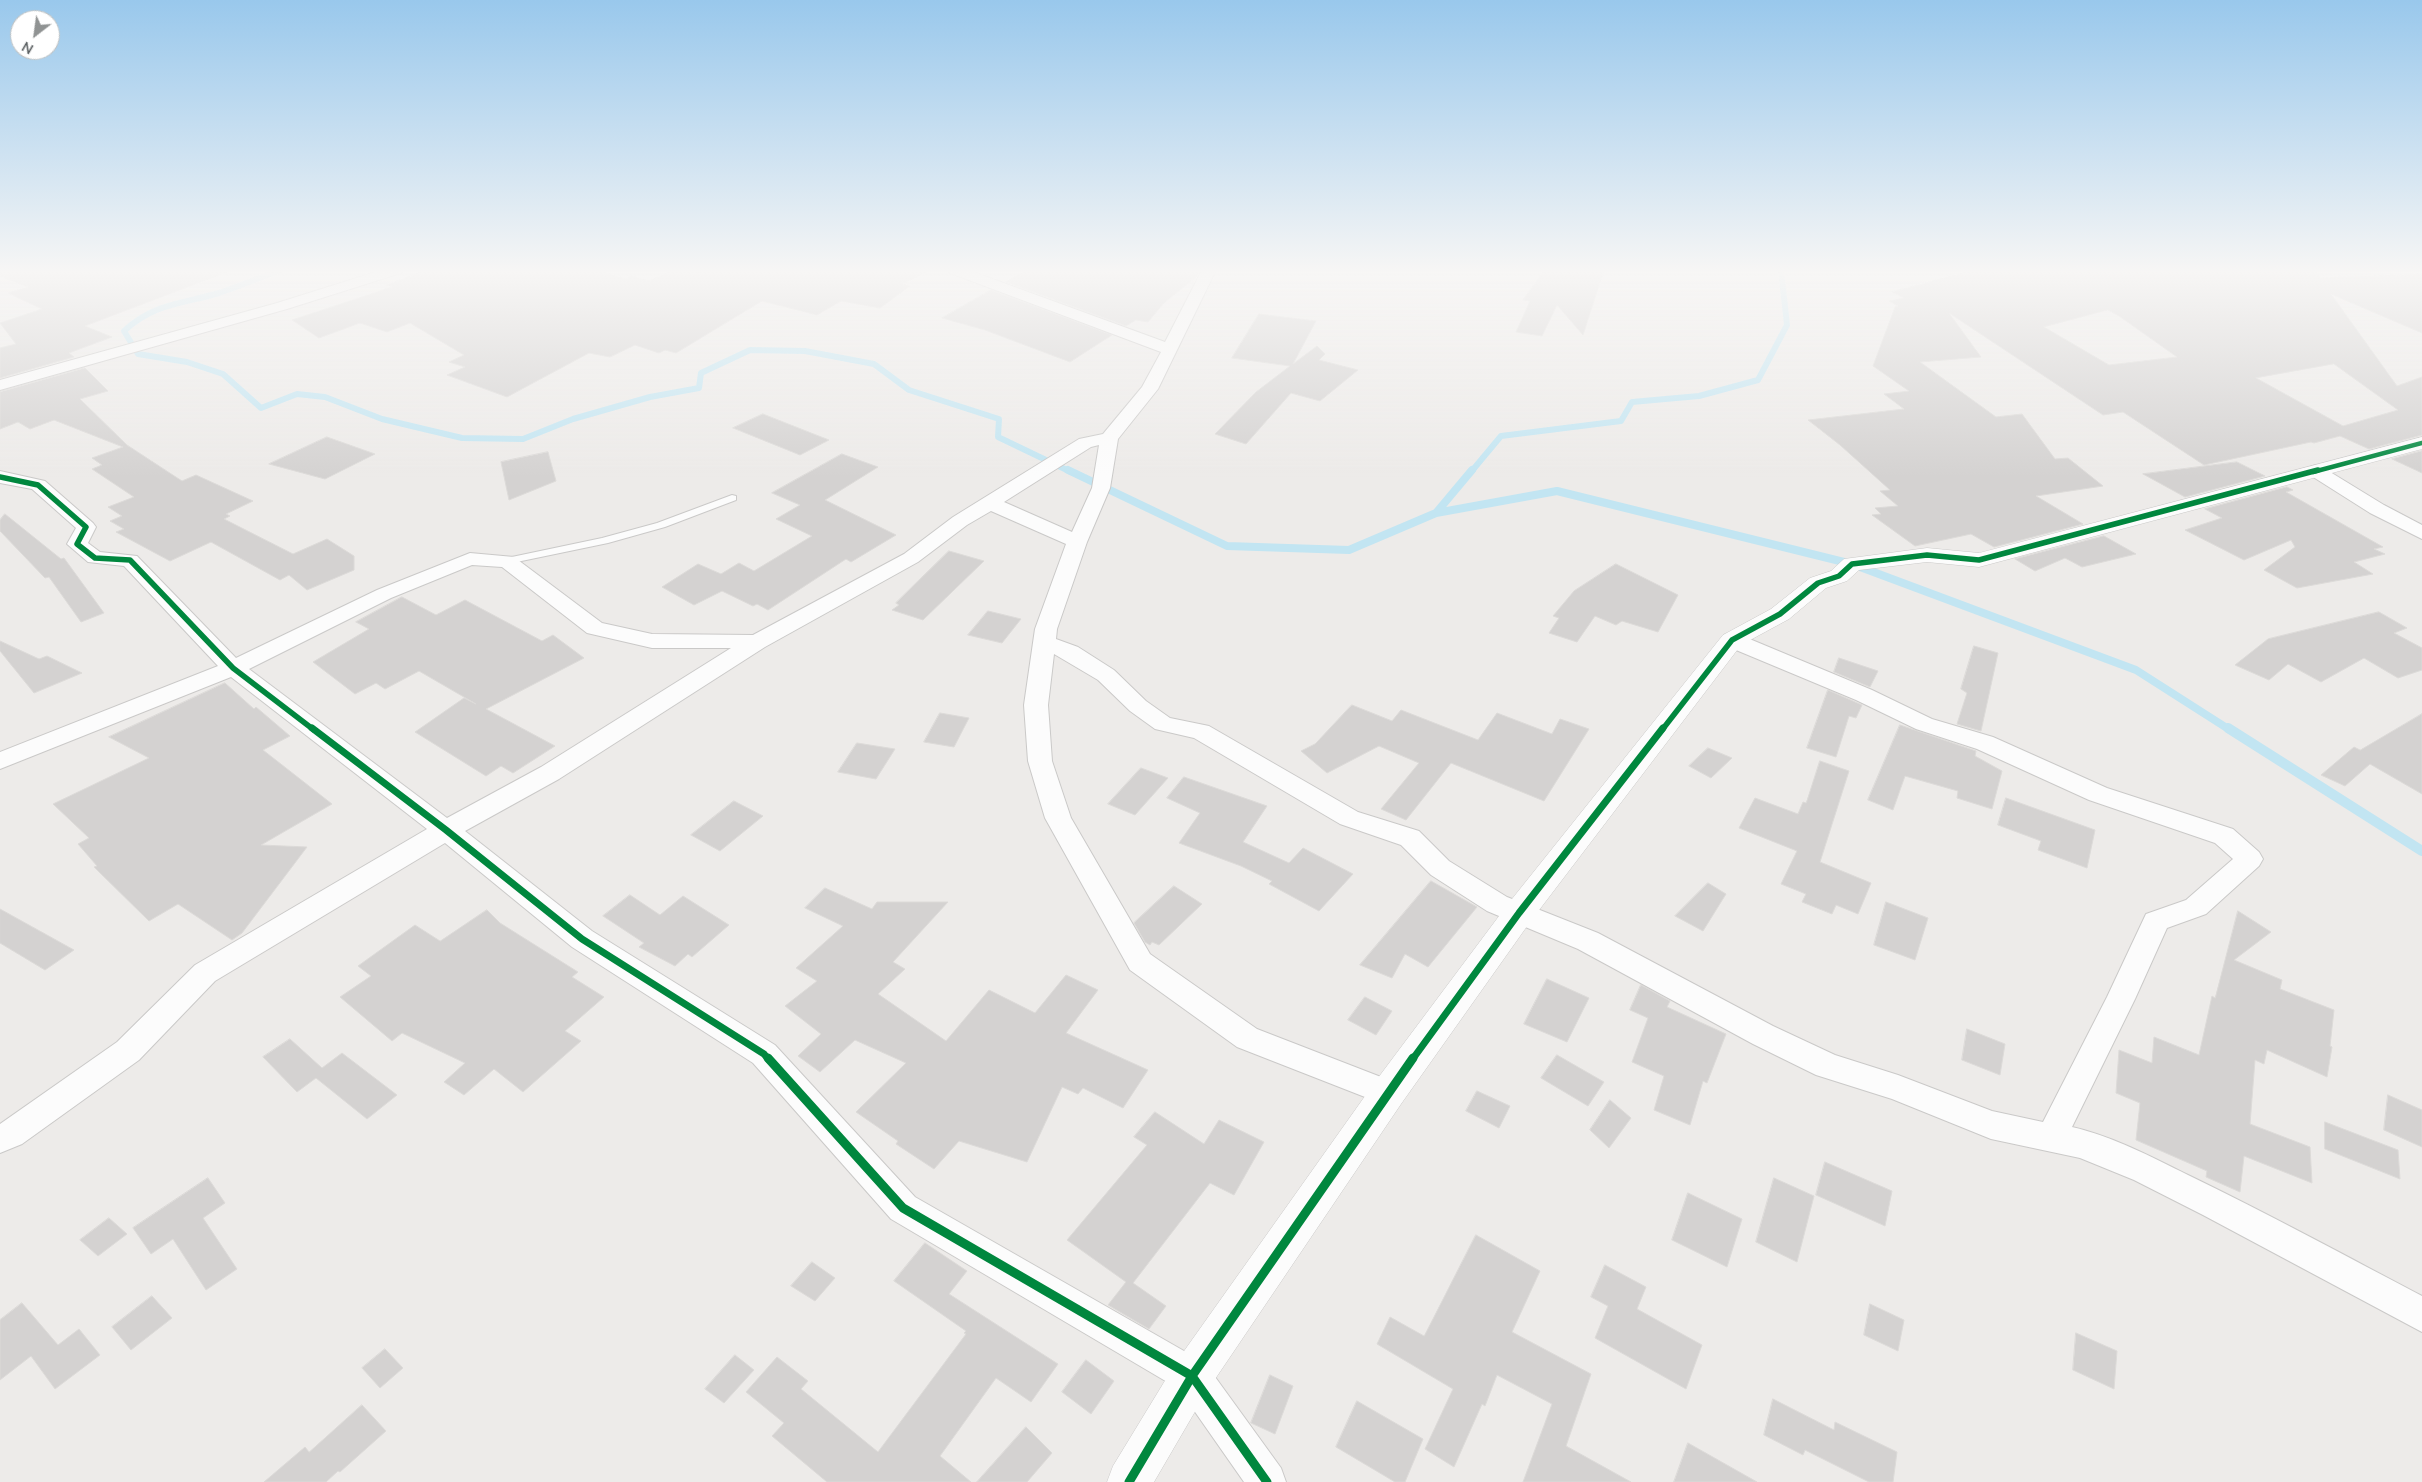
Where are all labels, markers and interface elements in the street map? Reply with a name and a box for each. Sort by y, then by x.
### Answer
north arrow [10,10,60,60]
text: N [18,37,37,58]

